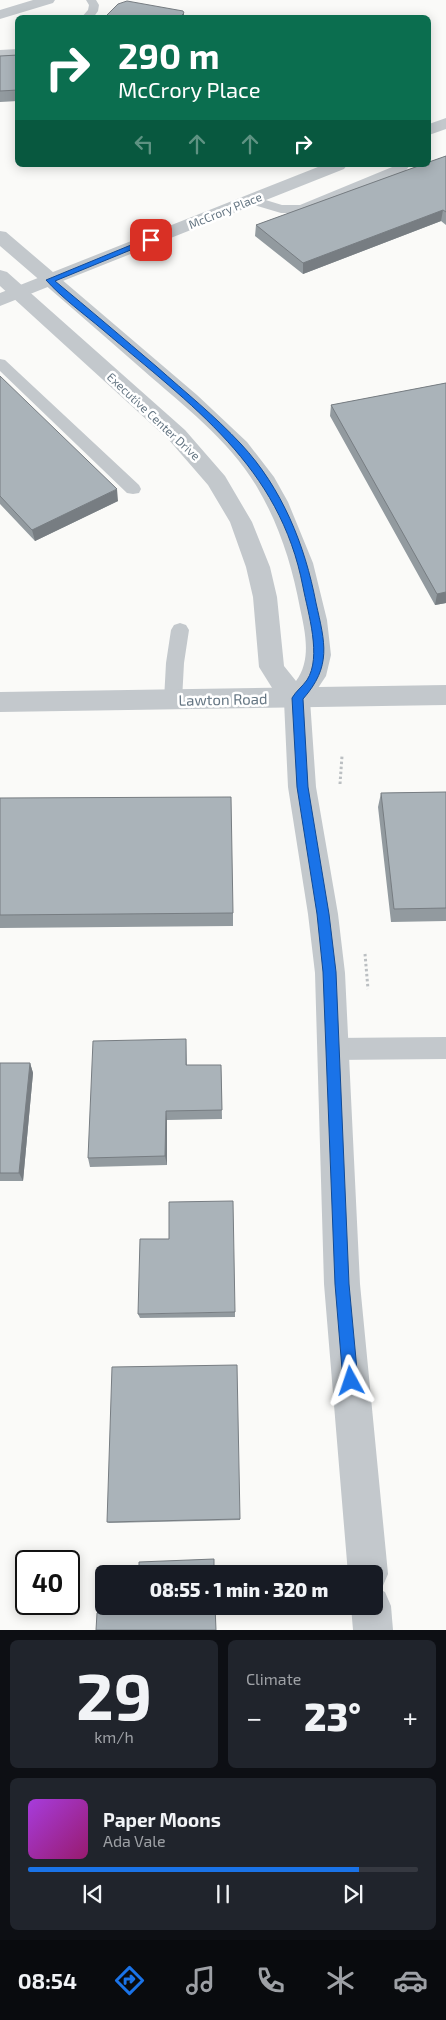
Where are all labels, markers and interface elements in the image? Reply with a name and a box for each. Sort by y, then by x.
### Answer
text: 290 m [118,34,219,76]
icon: right [35,35,100,100]
text: McCrory Place [118,76,261,102]
icon: left [130,130,158,158]
icon: ahead [183,130,211,158]
icon: ahead [236,130,264,158]
icon: right [289,130,317,158]
street label: McCrory Place [186,189,264,231]
pin [130,219,172,261]
icon: arrive [137,226,165,254]
street label: Executive Center Drive [105,369,203,463]
street label: Lawton Road [178,689,268,709]
position arrow [324,1354,376,1406]
speed limit sign: 40 [15,1550,80,1615]
text: 08:55 · 1 min · 320 m [150,1578,328,1601]
text: 29 [76,1655,152,1733]
text: Climate [246,1669,301,1688]
text: 23° [304,1693,361,1739]
text: − [246,1700,262,1734]
text: + [403,1700,418,1734]
text: km/h [94,1727,134,1746]
text: Paper Moons [103,1808,221,1831]
text: Ada Vale [103,1831,166,1850]
icon: previous [79,1880,107,1908]
icon: pause [209,1880,237,1908]
icon: next [339,1880,367,1908]
icon: directions [112,1963,147,1998]
icon: music [183,1963,218,1998]
icon: phone [253,1963,288,1998]
icon: climate [323,1963,358,1998]
icon: car [393,1963,428,1998]
text: 08:54 [18,1967,77,1993]

